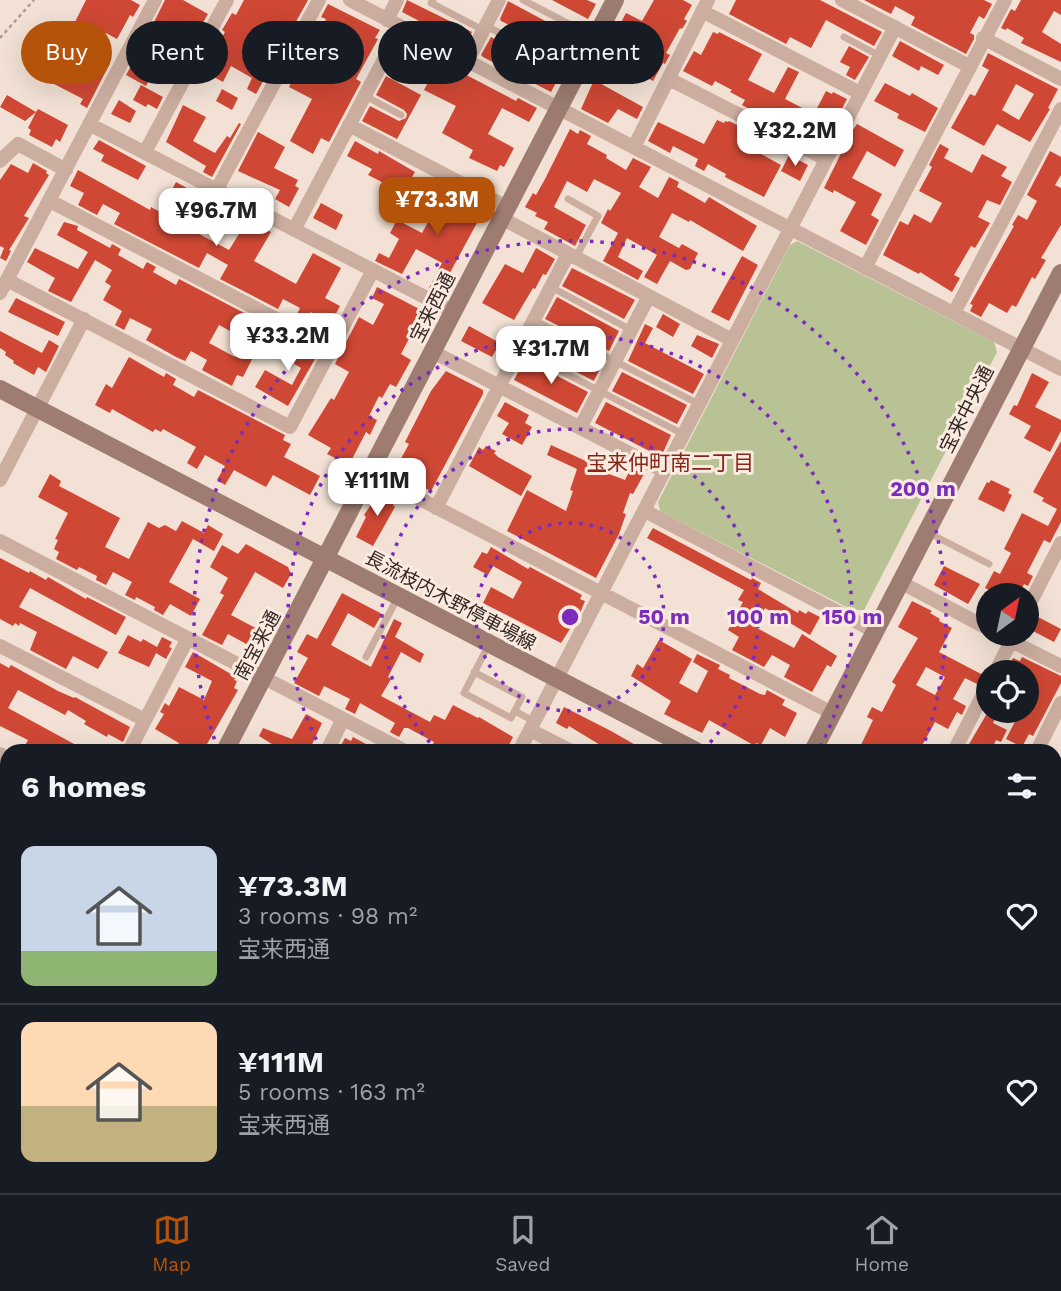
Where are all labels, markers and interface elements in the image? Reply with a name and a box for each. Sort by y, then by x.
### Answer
chip: Buy [21,21,112,84]
chip: Rent [126,21,228,84]
chip: Filters [242,21,364,84]
chip: New [378,21,477,84]
chip: Apartment [491,21,664,84]
pin: ¥32.2M [738,108,852,168]
text: ¥32.2M [753,117,837,144]
pin: ¥73.3M [380,177,494,237]
text: ¥73.3M [395,186,479,213]
pin: ¥96.7M [159,188,273,248]
text: ¥96.7M [175,197,257,224]
street label: 宝来西通 [405,268,460,346]
pin: ¥33.2M [231,314,345,373]
text: ¥33.2M [246,322,330,349]
pin: ¥31.7M [494,326,608,386]
text: ¥31.7M [512,335,590,362]
street label: 宝来中央通 [935,362,998,457]
district label: 宝来仲町南二丁目 [586,450,754,475]
pin: ¥111M [328,458,426,518]
text: ¥111M [344,467,410,494]
text: 200 m [890,476,956,501]
street label: 長流枝内木野停車場線 [361,546,540,655]
north arrow [976,583,1040,646]
map controls [976,583,1039,723]
text: 50 m [638,604,690,629]
text: 100 m [727,604,789,629]
text: 150 m [822,604,882,629]
centre of rings [558,605,582,629]
street label: 南宝来通 [229,606,285,684]
button: locate [976,660,1039,723]
icon: filters [1003,767,1041,805]
text: 6 homes [21,769,146,804]
text: ¥73.3M [238,868,348,903]
icon: home [77,874,161,958]
icon: heart [1003,897,1041,935]
text: 3 rooms · 98 m² [238,903,417,930]
text: 宝来西通 [238,936,330,963]
text: ¥111M [238,1044,324,1079]
icon: home [77,1050,161,1134]
icon: heart [1003,1073,1041,1111]
text: 5 rooms · 163 m² [238,1079,425,1106]
text: 宝来西通 [238,1112,330,1139]
tab: Map [152,1211,191,1276]
tab: Saved [495,1211,550,1276]
tab: Home [855,1211,909,1276]

